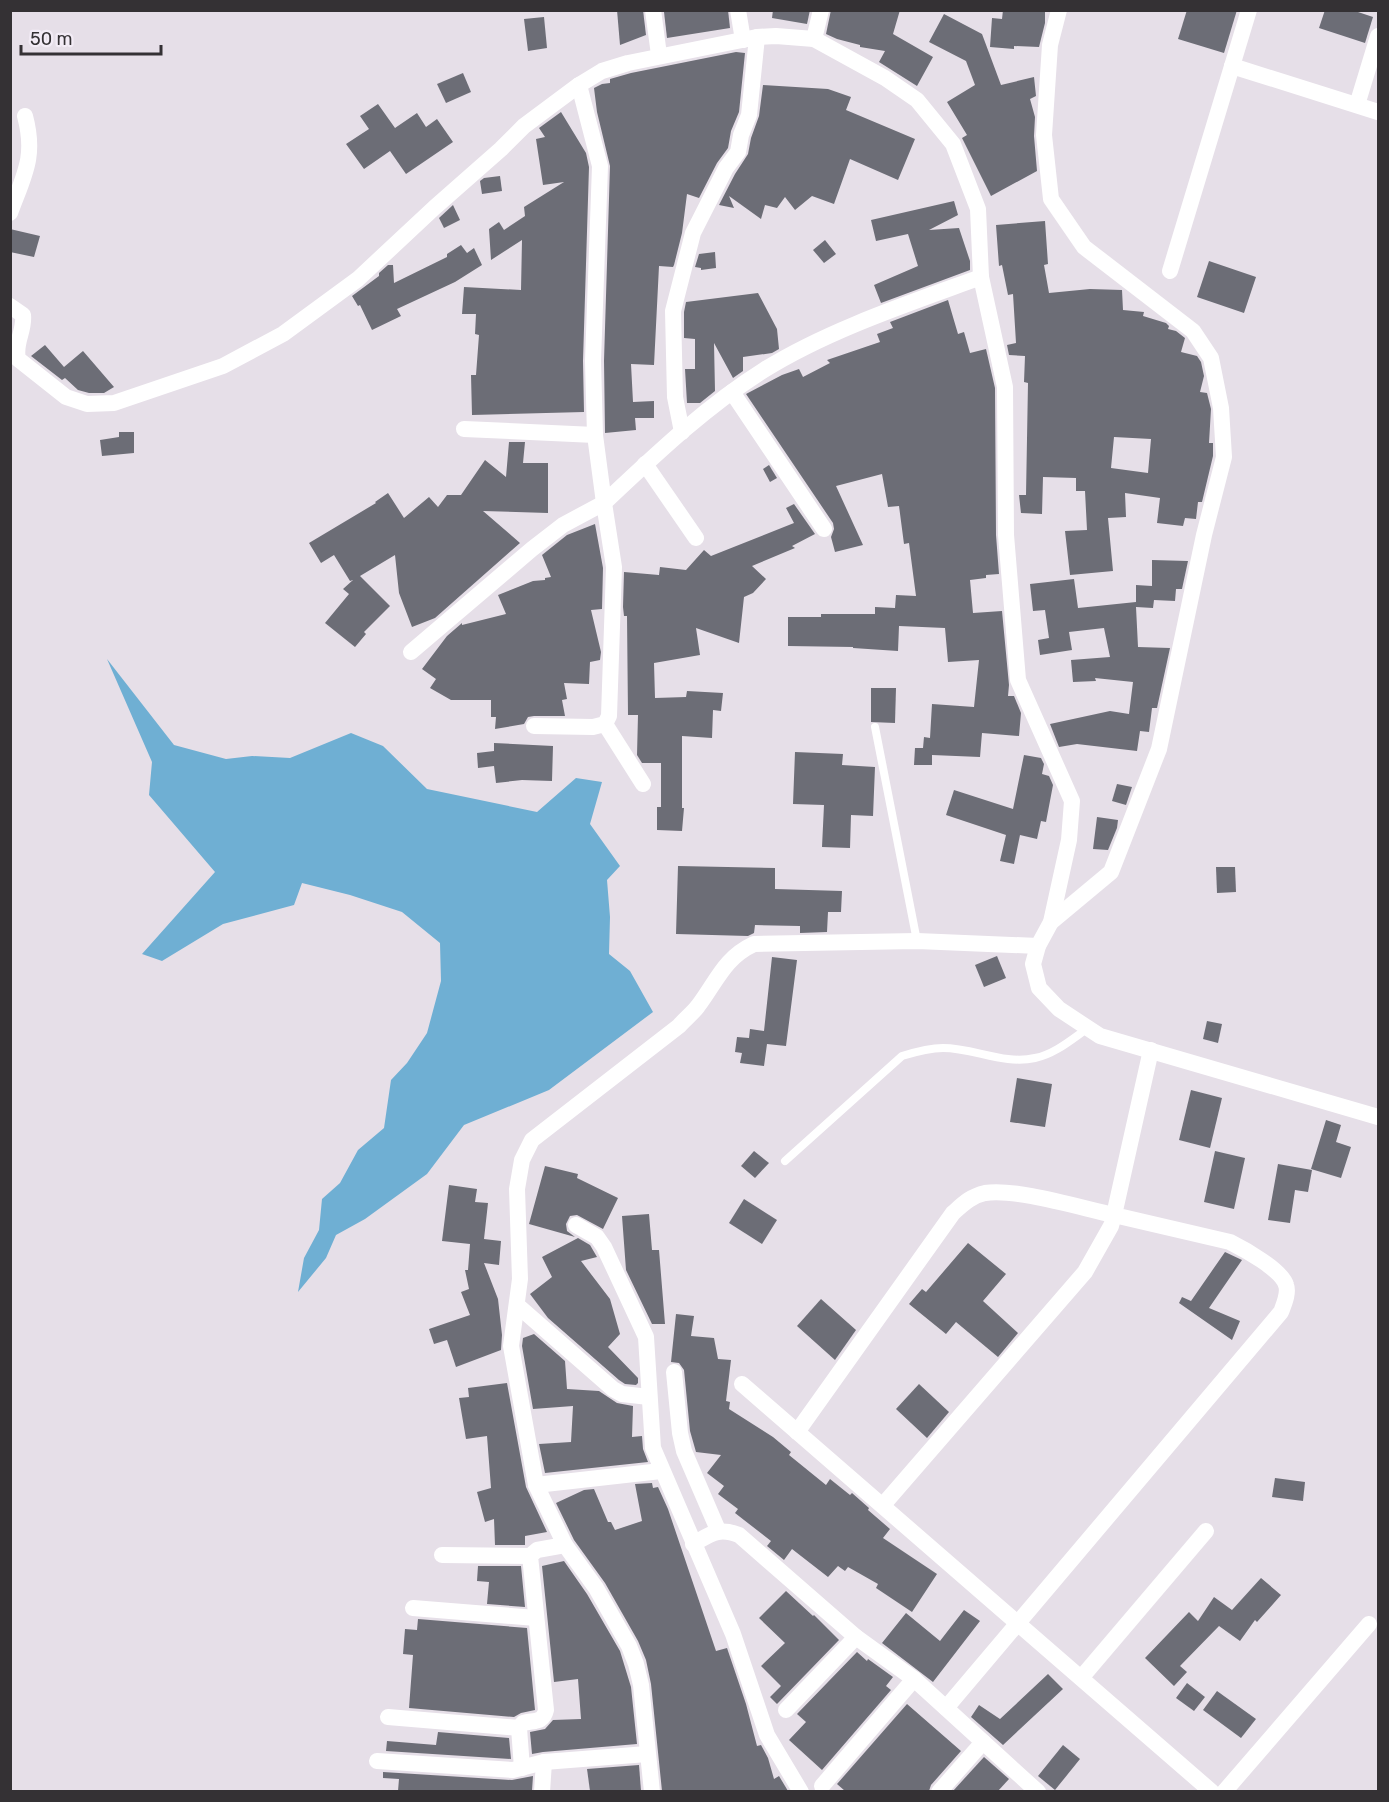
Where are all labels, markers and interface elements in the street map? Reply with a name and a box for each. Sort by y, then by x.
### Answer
scale bar [21,18,160,56]
text: 50 m [30,28,73,50]

